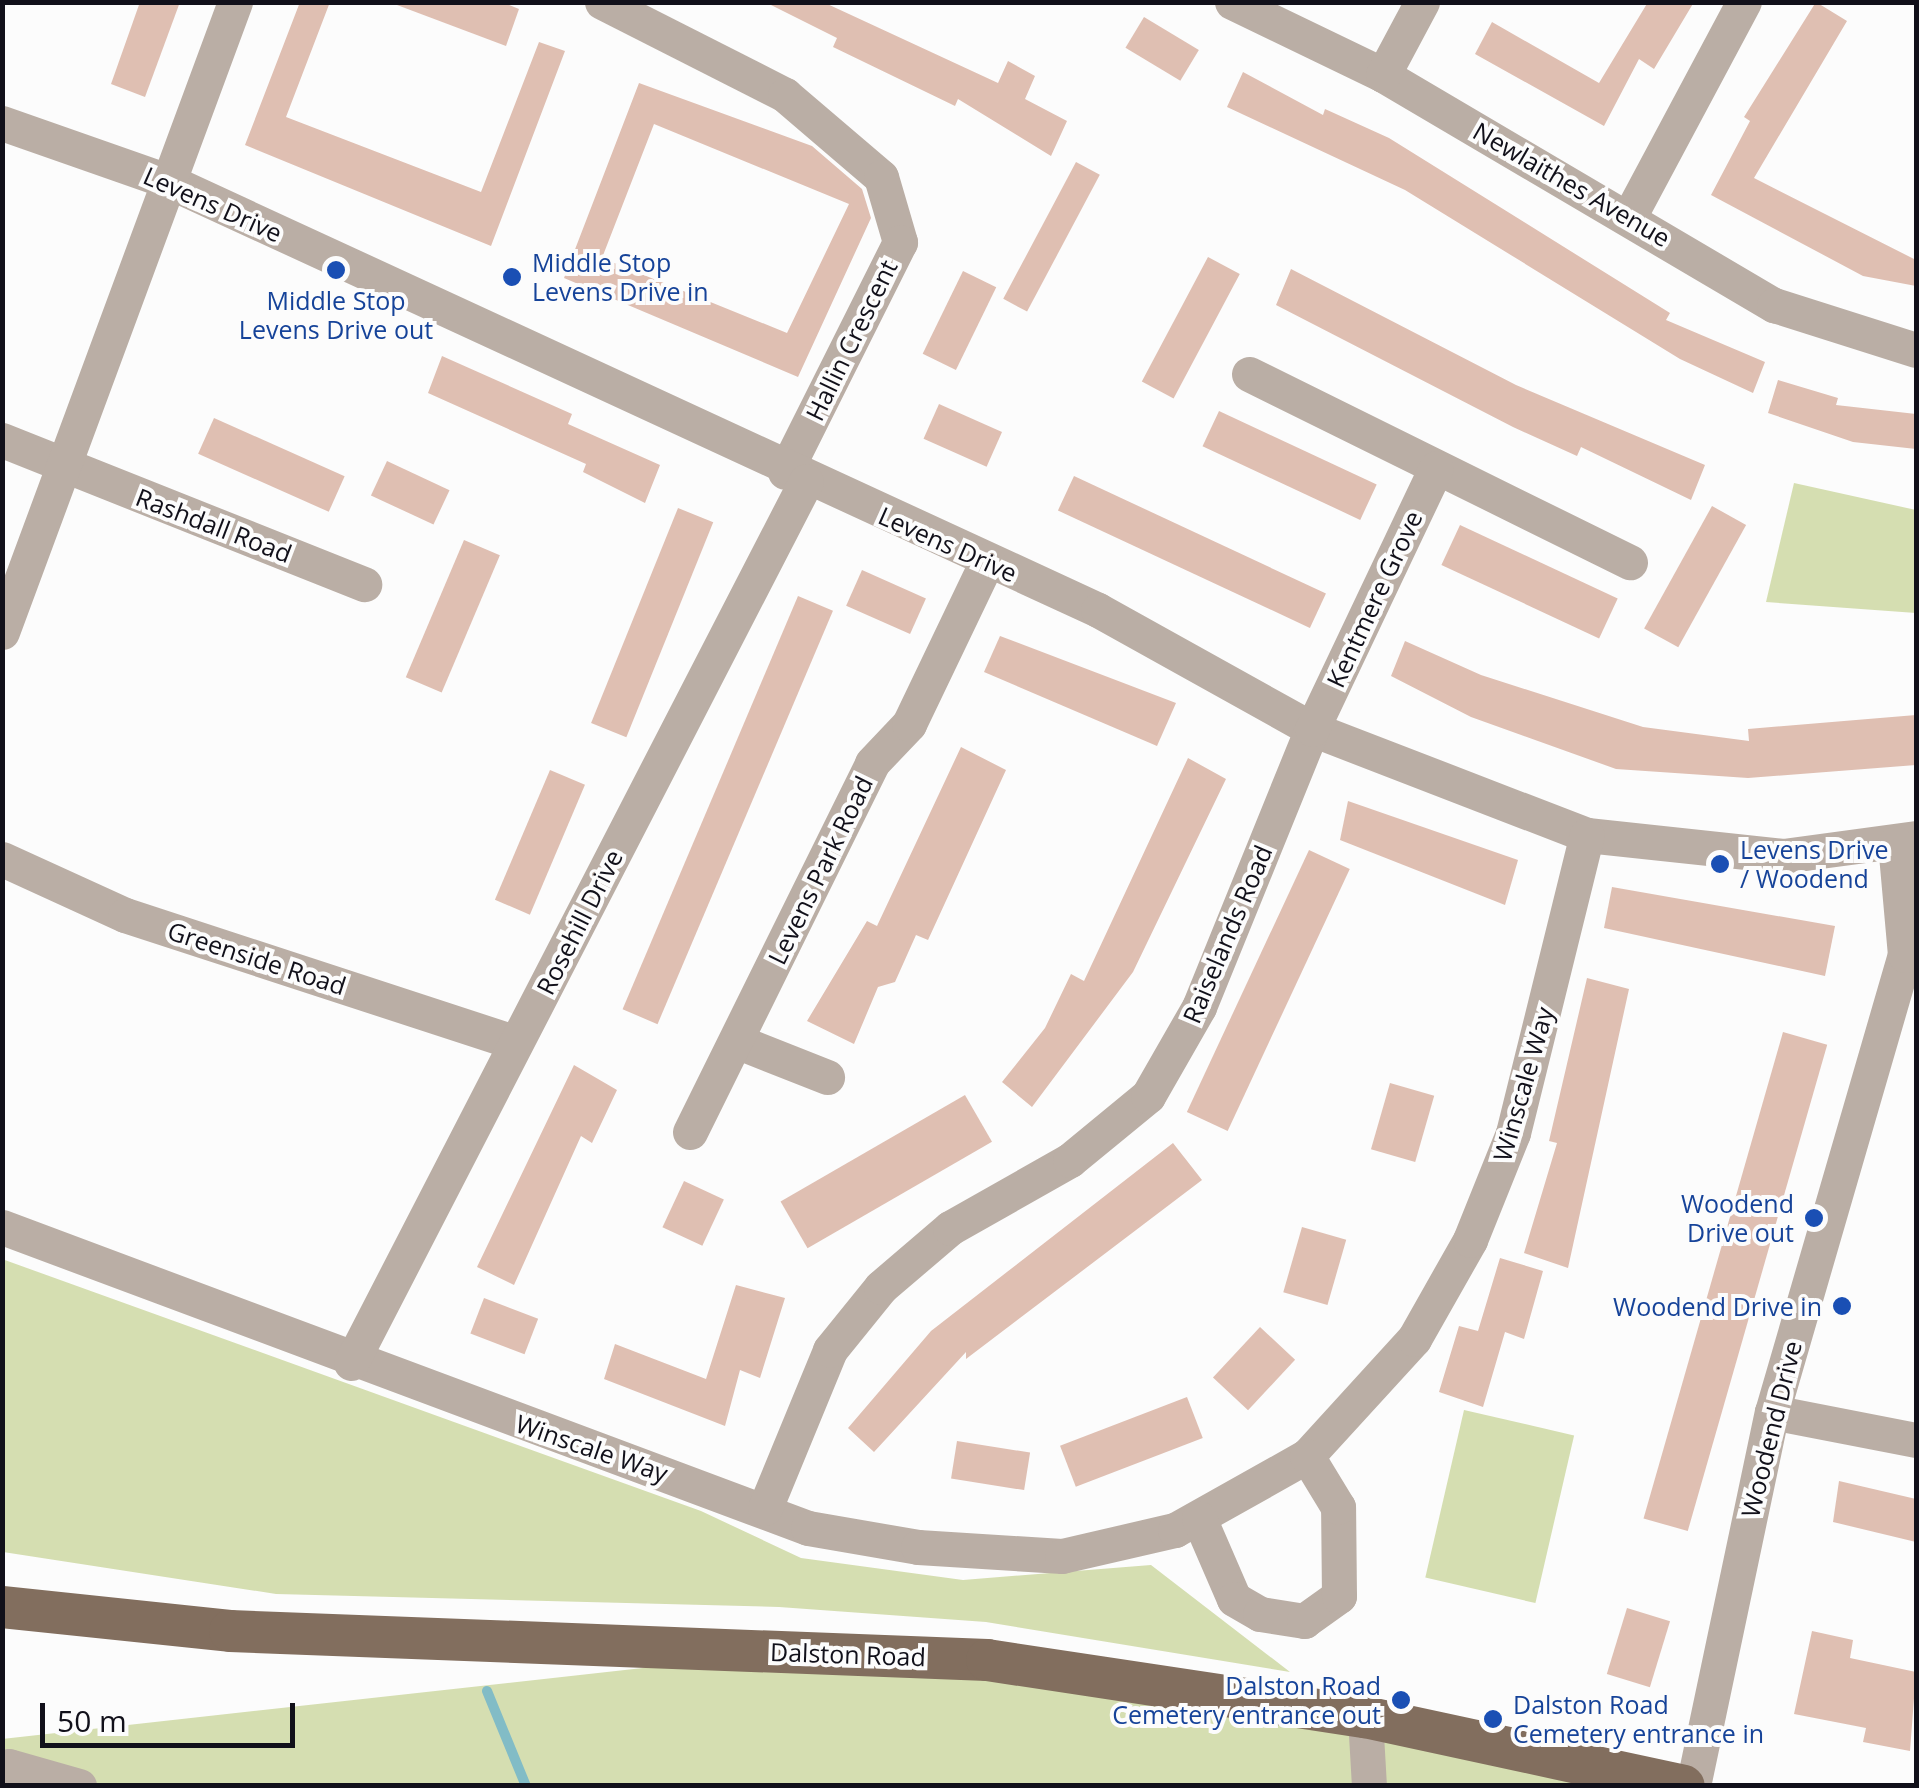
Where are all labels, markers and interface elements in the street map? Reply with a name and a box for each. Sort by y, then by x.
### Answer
street label: Newlaithes Avenue [1468,115,1676,253]
street label: Levens Drive [139,160,287,248]
place label: Middle Stop Levens Drive in [532,248,709,307]
street label: Hallin Crescent [799,255,903,425]
marker: Middle Stop Levens Drive out [325,259,347,281]
marker: Middle Stop Levens Drive in [501,266,523,288]
place label: Middle Stop Levens Drive out [239,286,433,345]
street label: Rashdall Road [132,482,296,568]
street label: Levens Drive [874,500,1022,588]
street label: Kentmere Grove [1320,506,1428,692]
street label: Levens Park Road [761,771,879,969]
place label: Levens Drive / Woodend [1740,835,1889,894]
street label: Raiselands Road [1176,840,1278,1028]
street label: Rosehill Drive [530,845,628,999]
marker: Levens Drive / Woodend [1709,853,1731,875]
street label: Greenside Road [164,915,350,1001]
street label: Winscale Way [1487,1004,1559,1164]
place label: Woodend Drive out [1681,1189,1794,1248]
marker: Woodend Drive out [1803,1207,1825,1229]
place label: Woodend Drive in [1613,1291,1822,1321]
marker: Woodend Drive in [1831,1295,1853,1317]
street label: Woodend Drive [1735,1338,1807,1520]
street label: Winscale Way [512,1408,672,1488]
street label: Dalston Road [770,1636,926,1672]
place label: Dalston Road Cemetery entrance out [1112,1671,1381,1730]
scale bar [45,1683,300,1745]
marker: Dalston Road Cemetery entrance out [1390,1689,1412,1711]
place label: Dalston Road Cemetery entrance in [1513,1690,1764,1749]
text: 50 m [57,1700,127,1741]
marker: Dalston Road Cemetery entrance in [1482,1708,1504,1730]

